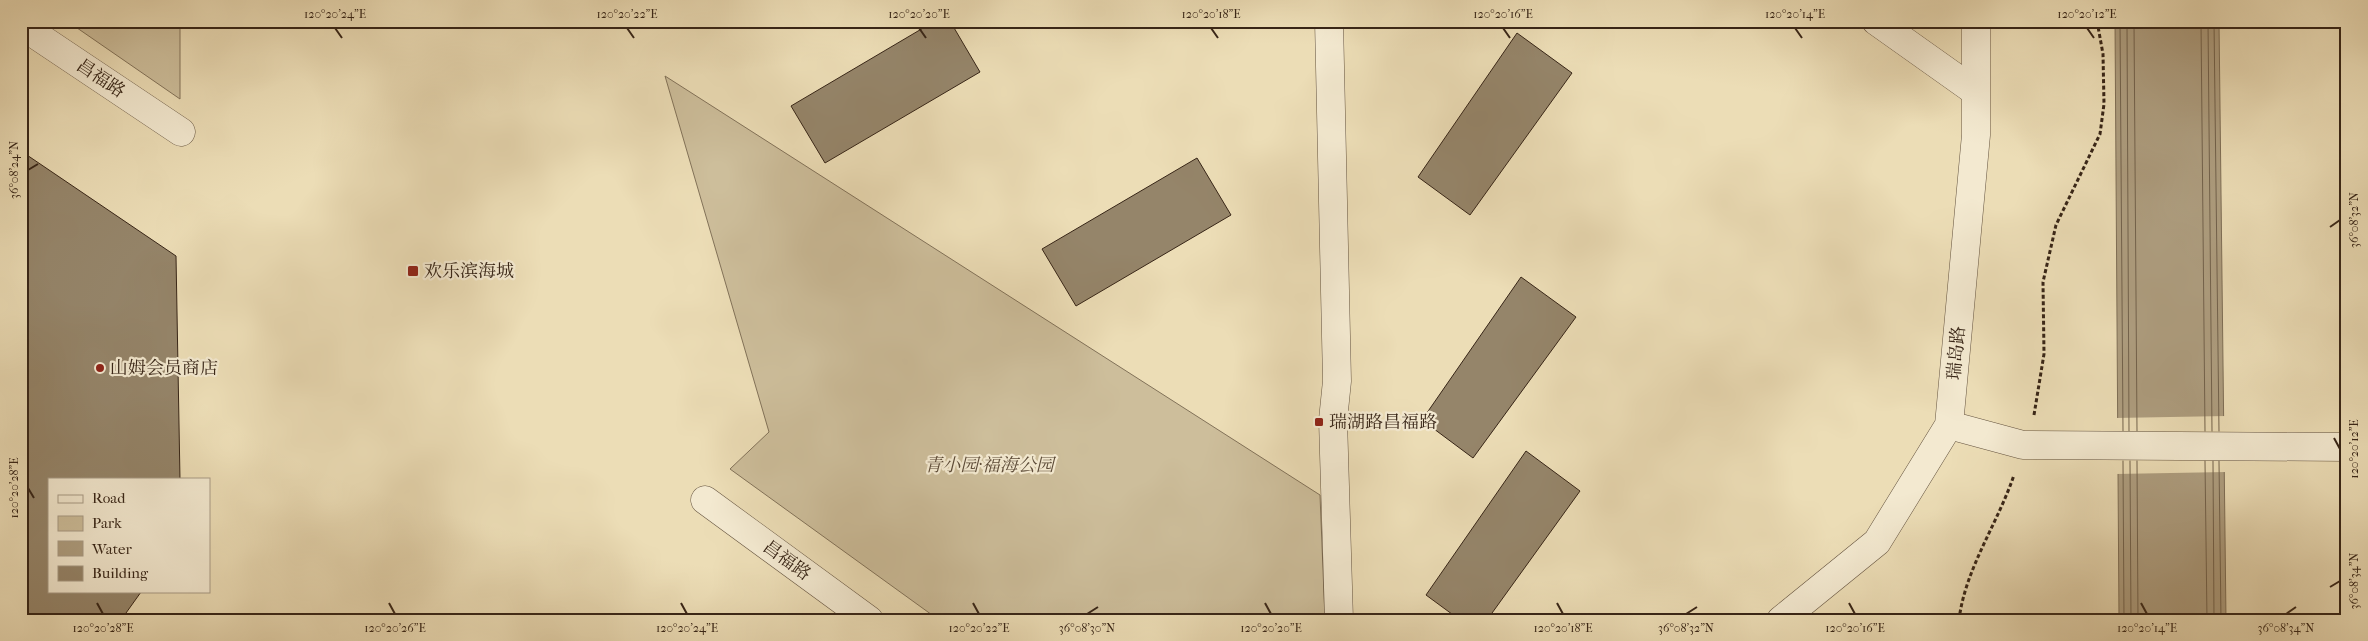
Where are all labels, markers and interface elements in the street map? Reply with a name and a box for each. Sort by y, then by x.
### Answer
text: 120°20'24"E [304,7,366,21]
text: 120°20'22"E [596,7,658,21]
text: 120°20'20"E [888,7,950,21]
text: 120°20'18"E [1181,7,1241,21]
text: 120°20'16"E [1473,7,1533,21]
text: 120°20'14"E [1765,7,1825,21]
text: 120°20'12"E [2057,7,2117,21]
street label: 昌福路 [72,55,129,102]
text: 36°08'24"N [7,141,21,199]
text: 36°08'32"N [2347,192,2361,248]
place label: 欢乐滨海城 [424,261,514,282]
marker: 欢乐滨海城 [406,264,420,278]
street label: 瑞岛路 [1944,325,1969,381]
place label: 山姆会员商店 [110,358,218,379]
marker: 山姆会员商店 [94,362,106,374]
place label: 瑞湖路昌福路 [1329,412,1437,433]
marker: 瑞湖路昌福路 [1313,416,1325,428]
text: 120°20'12"E [2347,419,2361,479]
park label: 青小园·福海公园 [924,455,1057,476]
text: 120°20'28"E [7,457,21,519]
legend [48,478,210,594]
text: Road [92,489,126,507]
text: Park [92,514,122,532]
street label: 昌福路 [759,536,815,585]
text: Water [91,540,132,558]
text: 36°08'34"N [2347,553,2361,609]
text: Building [92,564,149,582]
text: 120°20'28"E [72,621,134,635]
text: 120°20'26"E [364,621,426,635]
text: 120°20'24"E [656,621,718,635]
text: 120°20'22"E [948,621,1010,635]
text: 36°08'30"N [1059,621,1115,635]
text: 120°20'20"E [1240,621,1302,635]
text: 120°20'18"E [1533,621,1593,635]
text: 36°08'32"N [1658,621,1714,635]
text: 120°20'16"E [1825,621,1885,635]
text: 120°20'14"E [2117,621,2177,635]
text: 36°08'34"N [2258,621,2314,635]

